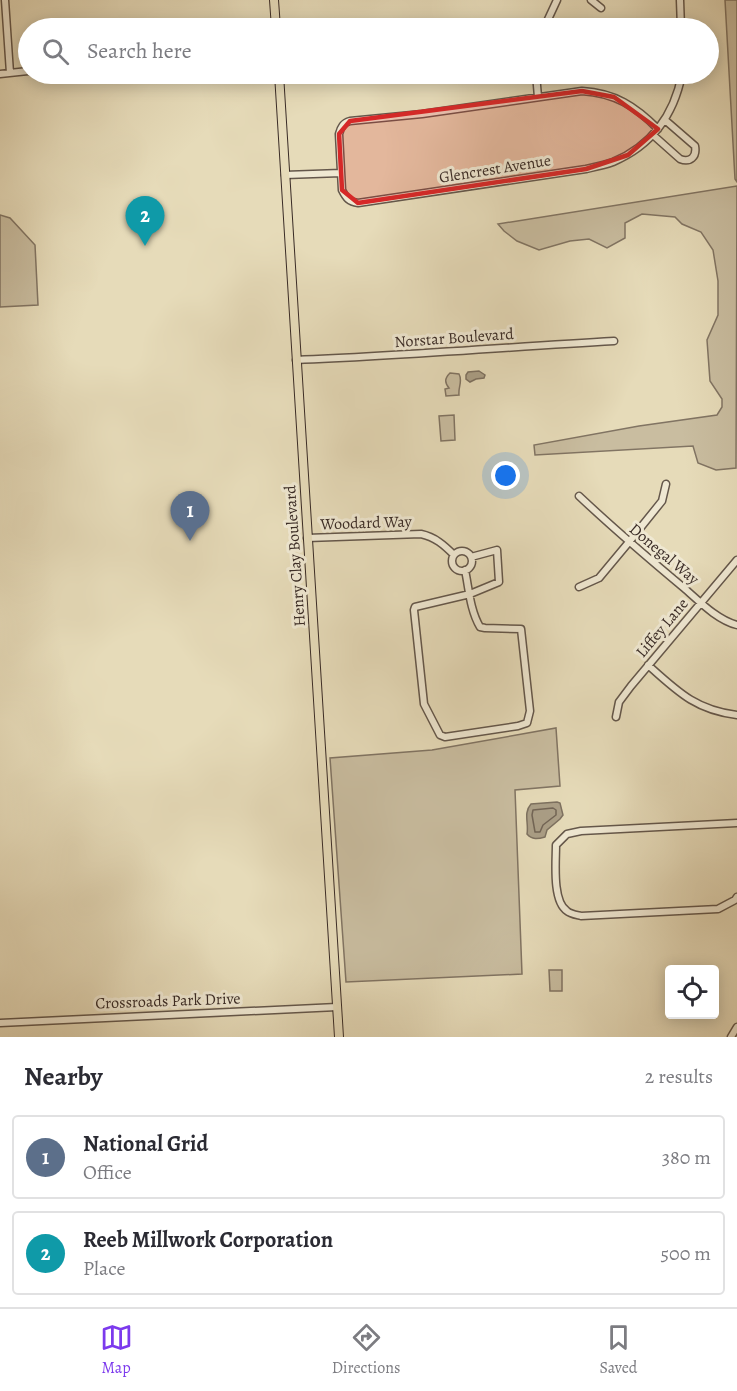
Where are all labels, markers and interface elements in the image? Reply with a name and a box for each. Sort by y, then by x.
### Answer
search box [18,18,719,84]
icon: search [39,35,72,68]
text: Search here [87,36,192,66]
street label: Glencrest Avenue [438,149,552,189]
pin: 2 [126,196,164,246]
street label: Norstar Boulevard [394,323,515,353]
your location [491,461,520,490]
street label: Henry Clay Boulevard [279,484,311,627]
pin: 1 [170,492,210,541]
street label: Woodard Way [319,510,413,536]
street label: Donegal Way [624,518,704,590]
street label: Liffey Lane [631,594,693,662]
map controls [665,965,719,1019]
button: locate [665,965,719,1019]
street label: Crossroads Park Drive [95,987,241,1015]
text: Nearby [24,1059,103,1094]
text: 2 results [645,1063,713,1090]
text: National Grid [83,1129,208,1159]
text: 1 [42,1144,49,1171]
text: 380 m [662,1144,711,1171]
text: Office [83,1159,132,1186]
text: Reeb Millwork Corporation [83,1225,333,1255]
text: 2 [41,1240,50,1267]
text: 500 m [660,1240,711,1267]
text: Place [83,1255,125,1282]
tab: Map [100,1321,133,1379]
tab: Directions [332,1321,400,1379]
tab: Saved [599,1321,637,1379]

